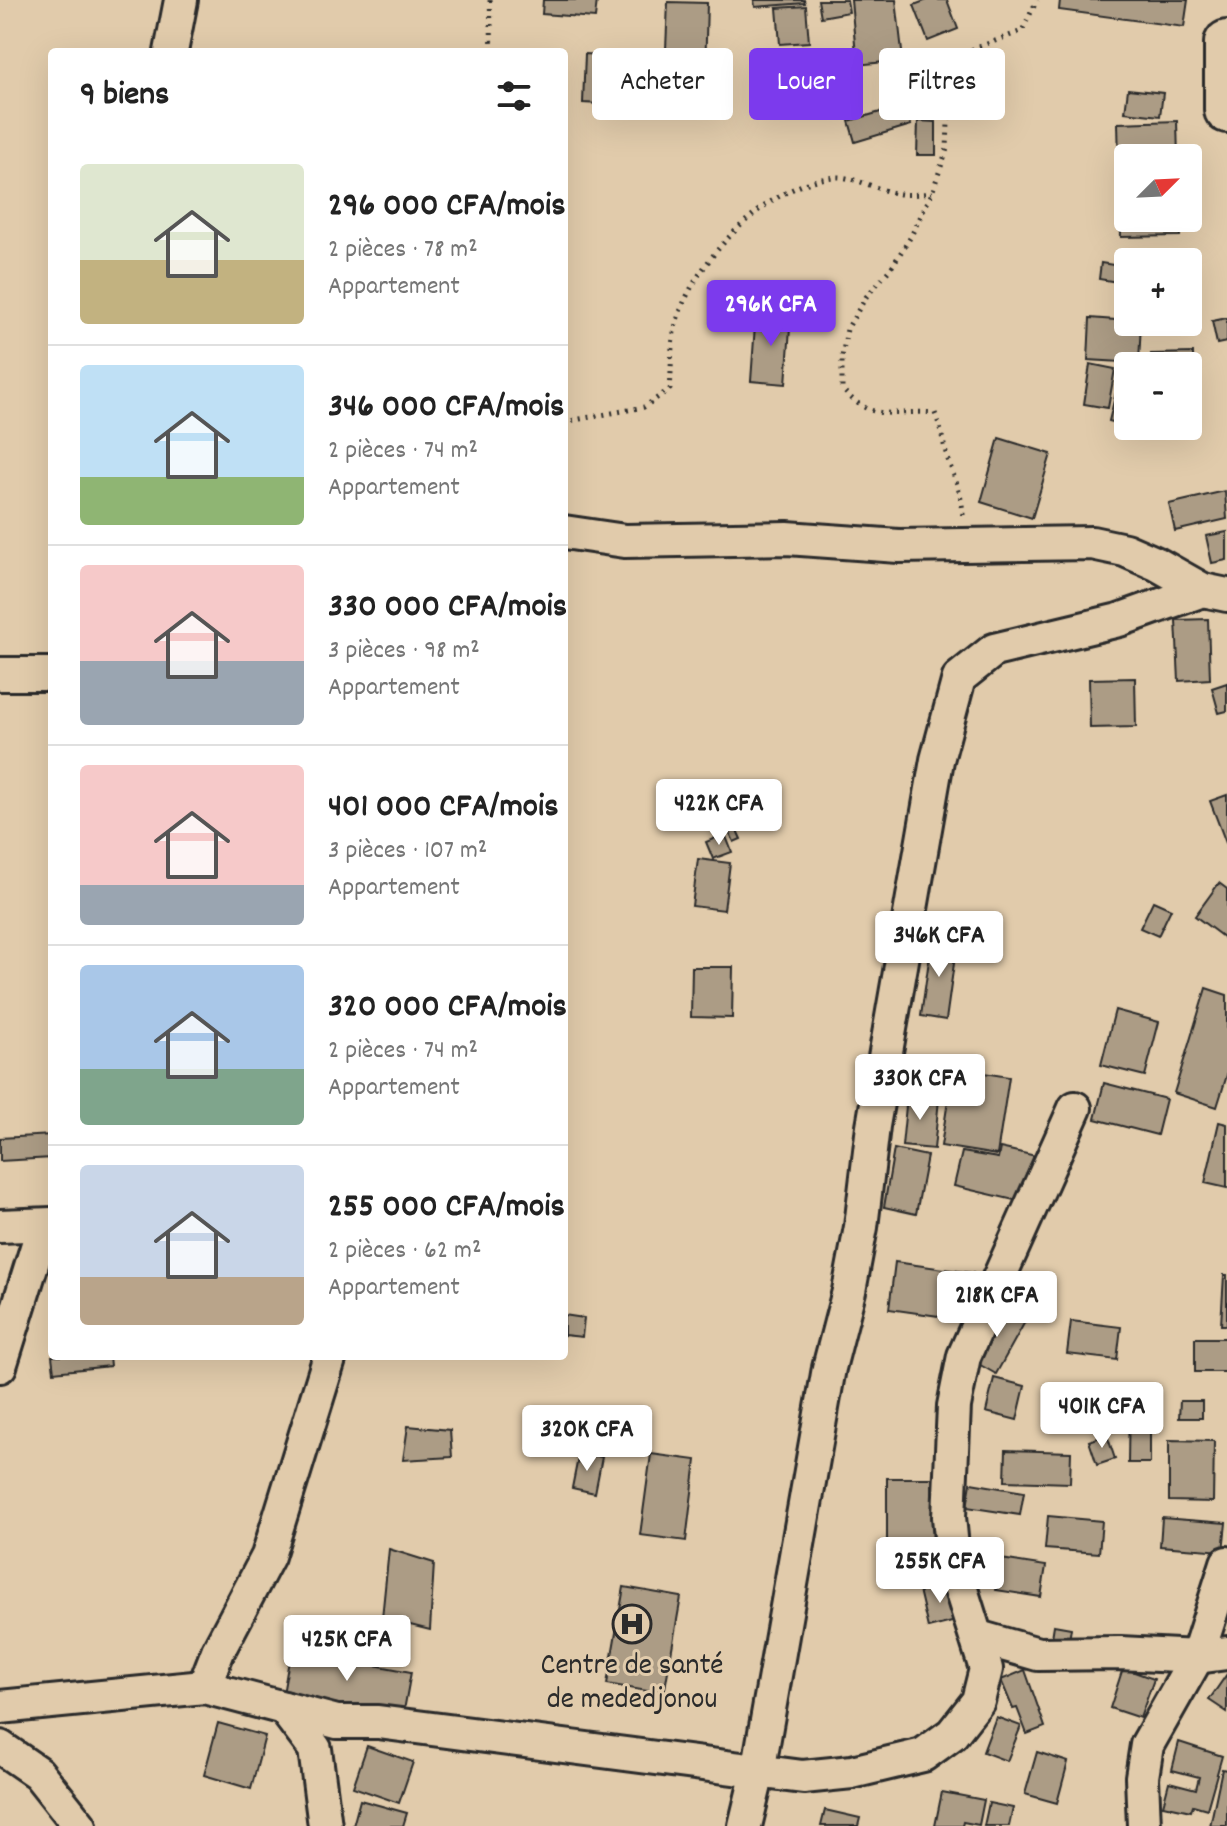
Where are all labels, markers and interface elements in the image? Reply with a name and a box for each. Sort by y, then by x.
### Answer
chip: Acheter [592,48,733,120]
chip: Louer [749,48,863,120]
chip: Filtres [879,48,1005,120]
text: 9 biens [80,72,169,121]
icon: filters [492,74,536,118]
north arrow [1114,144,1202,232]
map controls [1114,144,1202,440]
text: 296 000 CFA/mois [328,183,566,232]
icon: home [144,196,240,292]
text: 2 pièces · 78 m² [328,232,478,269]
button: + [1114,248,1202,336]
text: Appartement [328,269,460,306]
pin: 296K CFA [688,280,854,348]
text: 296K CFA [725,287,817,324]
button: − [1114,352,1202,440]
text: 346 000 CFA/mois [328,384,564,433]
icon: home [144,397,240,493]
text: 2 pièces · 74 m² [328,433,478,470]
text: Appartement [328,470,460,507]
text: 330 000 CFA/mois [328,584,567,633]
icon: home [144,597,240,693]
text: 3 pièces · 98 m² [328,633,480,670]
text: Appartement [328,670,460,707]
pin: 422K CFA [636,779,802,847]
text: 401 000 CFA/mois [328,784,559,833]
text: 422K CFA [674,786,764,823]
icon: home [144,797,240,893]
text: 3 pièces · 107 m² [328,833,487,870]
text: Appartement [328,870,460,907]
pin: 346K CFA [856,911,1022,979]
text: 346K CFA [893,918,985,955]
text: 320 000 CFA/mois [328,984,567,1033]
icon: home [144,997,240,1093]
text: 2 pièces · 74 m² [328,1033,478,1070]
pin: 330K CFA [837,1054,1003,1122]
text: 330K CFA [873,1061,967,1098]
text: Appartement [328,1070,460,1107]
text: 255 000 CFA/mois [328,1184,565,1233]
icon: home [144,1197,240,1293]
text: 2 pièces · 62 m² [328,1233,481,1270]
text: Appartement [328,1270,460,1307]
pin: 218K CFA [914,1271,1080,1339]
text: 218K CFA [955,1278,1039,1315]
pin: 401K CFA [1019,1382,1185,1450]
text: 401K CFA [1058,1389,1146,1426]
pin: 320K CFA [504,1405,670,1473]
text: 320K CFA [540,1412,634,1449]
pin: 255K CFA [857,1537,1023,1605]
text: 255K CFA [894,1544,986,1581]
hospital icon: Centre de santé de mededjonou [611,1603,653,1645]
pin: 425K CFA [264,1615,430,1683]
text: 425K CFA [302,1622,392,1659]
place label: Centre de santé de mededjonou [541,1646,723,1723]

